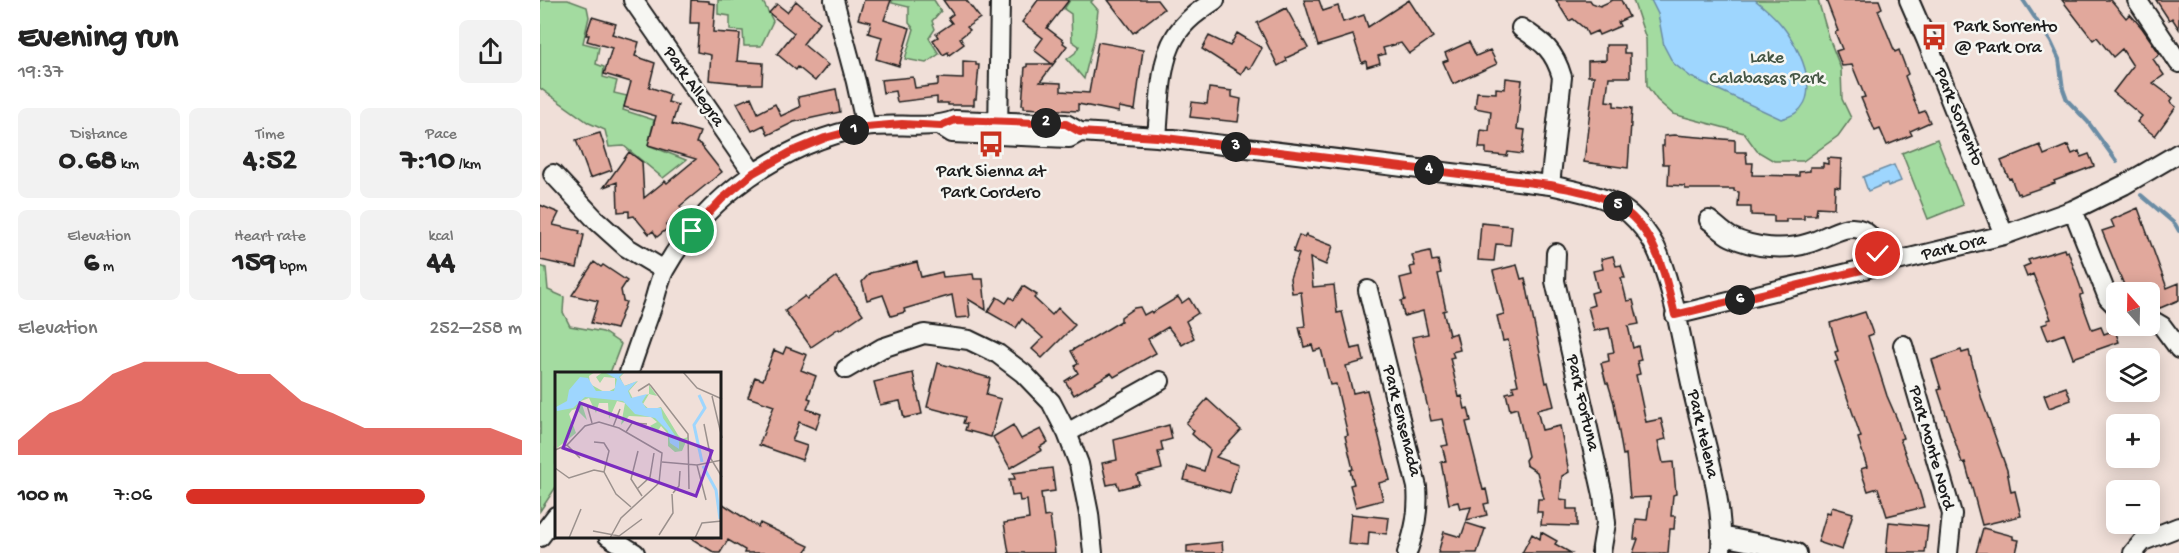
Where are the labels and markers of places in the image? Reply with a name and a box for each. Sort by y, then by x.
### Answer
place label: Park Sorrento @ Park Ora [1953,17,2058,59]
bus stop icon: Park Sorrento @ Park Ora [1919,22,1949,52]
pin: 2 [1031,108,1061,138]
pin: 1 [839,115,869,145]
bus stop icon: Park Sienna at Park Cordero [976,129,1006,159]
pin: 3 [1221,132,1251,162]
pin: 4 [1414,155,1444,185]
place label: Park Sienna at Park Cordero [936,162,1047,204]
pin: 5 [1603,191,1633,221]
pin [666,205,717,256]
pin [1852,228,1903,279]
pin: 6 [1725,285,1755,315]

